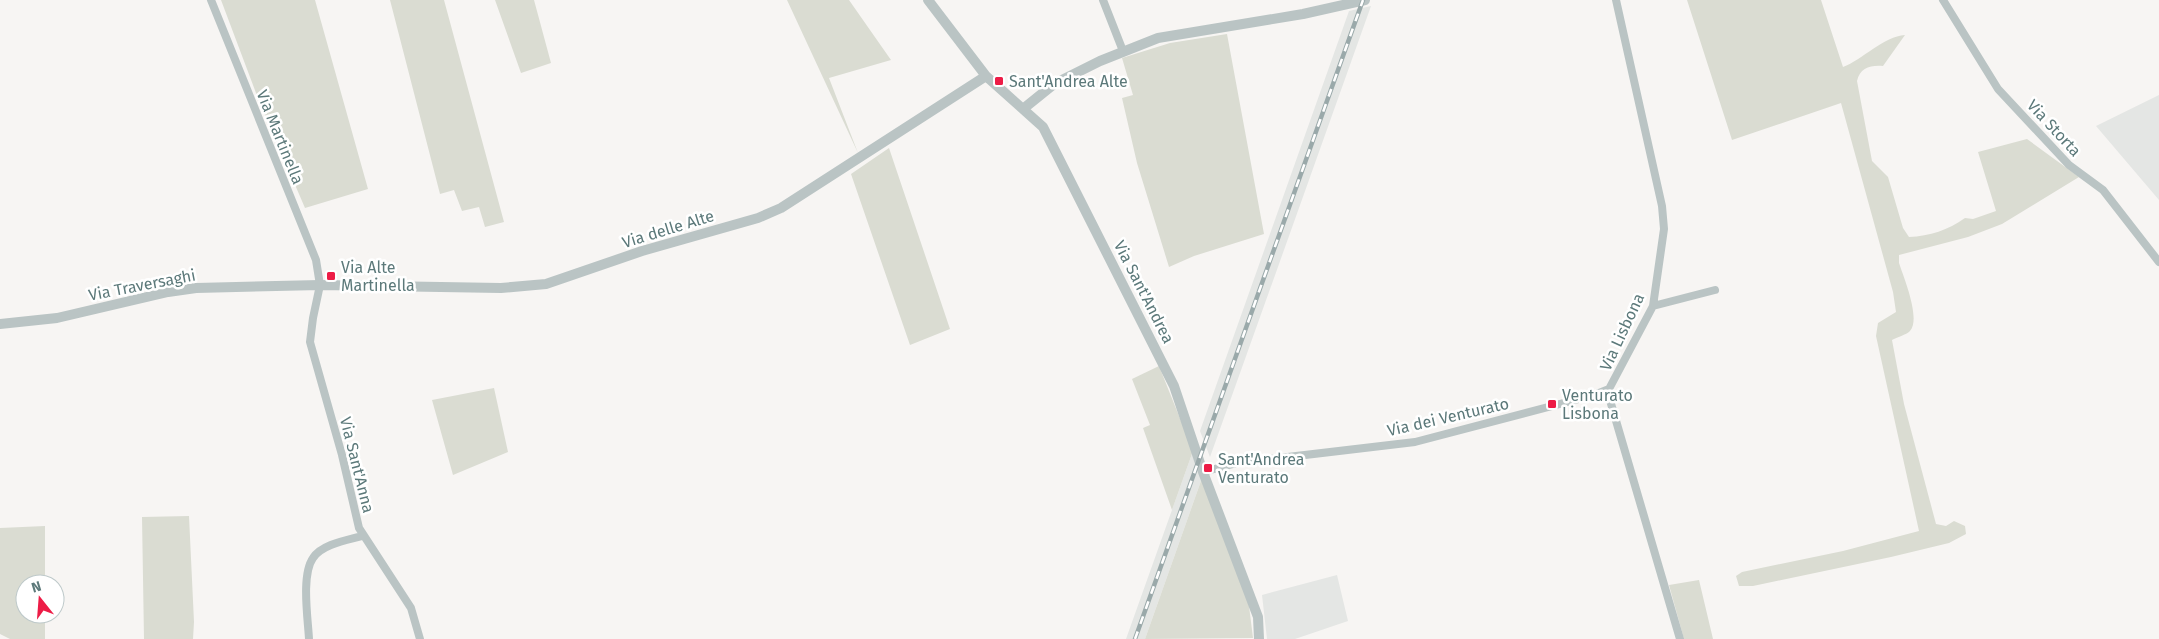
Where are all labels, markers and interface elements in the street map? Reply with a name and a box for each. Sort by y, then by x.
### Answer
place label: Sant'Andrea Alte [1009,72,1128,91]
marker: Sant'Andrea Alte [993,75,1005,87]
street label: Via Martinella [252,87,308,187]
street label: Via Storta [2023,96,2085,160]
street label: Via delle Alte [620,206,716,252]
street label: Via Sant'Andrea [1110,237,1178,347]
place label: Via Alte Martinella [341,258,415,295]
street label: Via Traversaghi [87,265,197,305]
marker: Via Alte Martinella [325,270,337,282]
street label: Via Lisbona [1596,290,1648,374]
place label: Venturato Lisbona [1562,386,1633,423]
street label: Via dei Venturato [1385,394,1511,440]
marker: Venturato Lisbona [1546,398,1558,410]
street label: Via Sant'Anna [336,415,378,515]
place label: Sant'Andrea Venturato [1218,450,1304,487]
marker: Sant'Andrea Venturato [1202,462,1214,474]
north arrow [15,574,65,624]
text: N [29,578,43,597]

